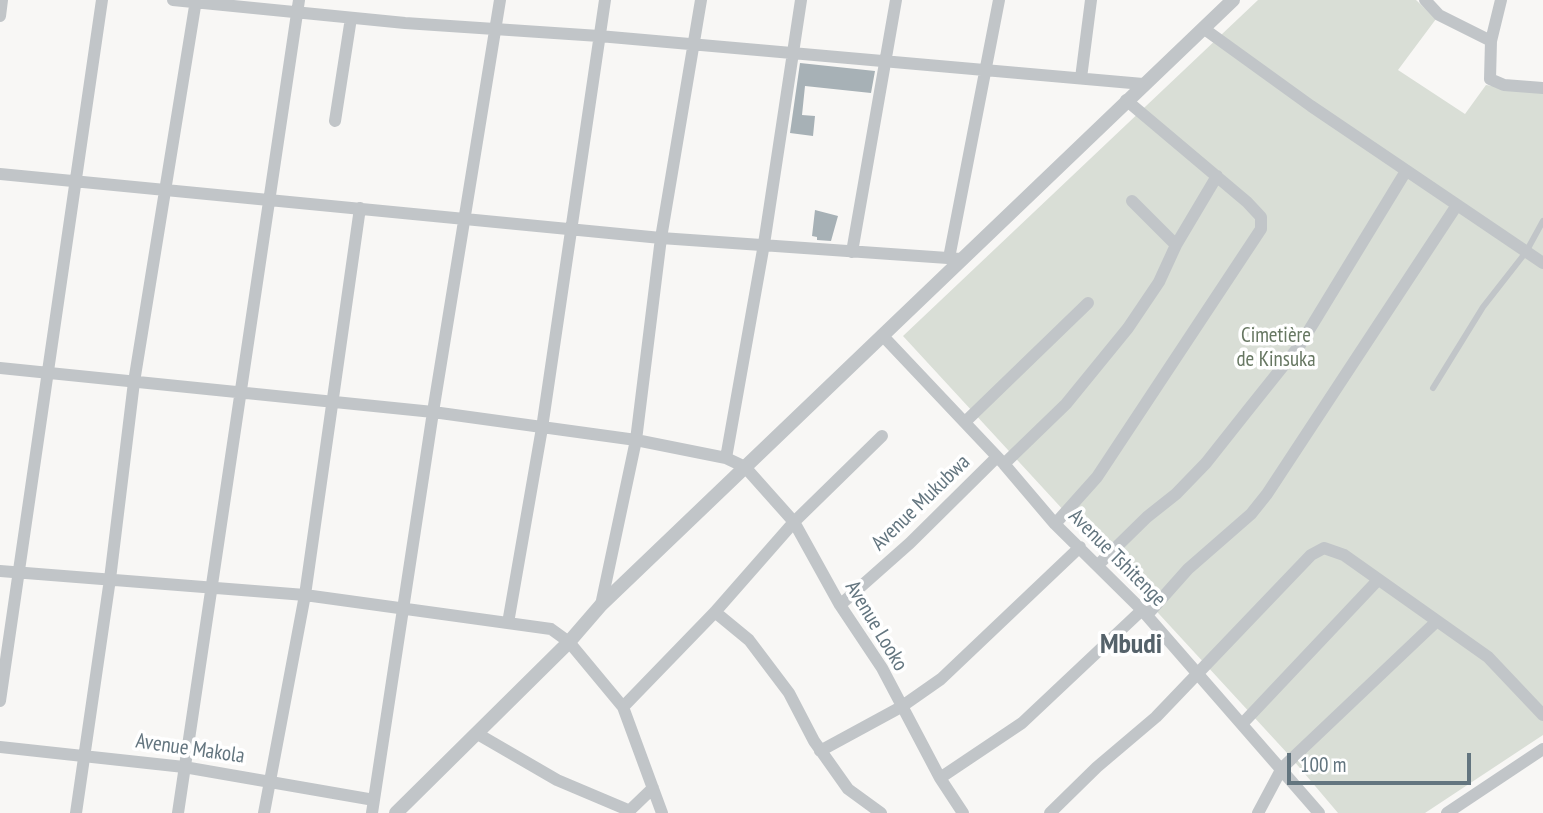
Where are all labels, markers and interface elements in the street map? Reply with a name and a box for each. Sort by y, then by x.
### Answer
park label: Cimetière de Kinsuka [1236,323,1316,373]
street label: Avenue Mukubwa [867,450,975,556]
street label: Avenue Tshitenge [1063,504,1171,612]
street label: Avenue Looko [839,576,913,676]
district label: Mbudi [1100,628,1162,662]
street label: Avenue Makola [134,729,246,769]
scale bar [1291,740,1475,784]
text: 100 m [1300,751,1346,778]

